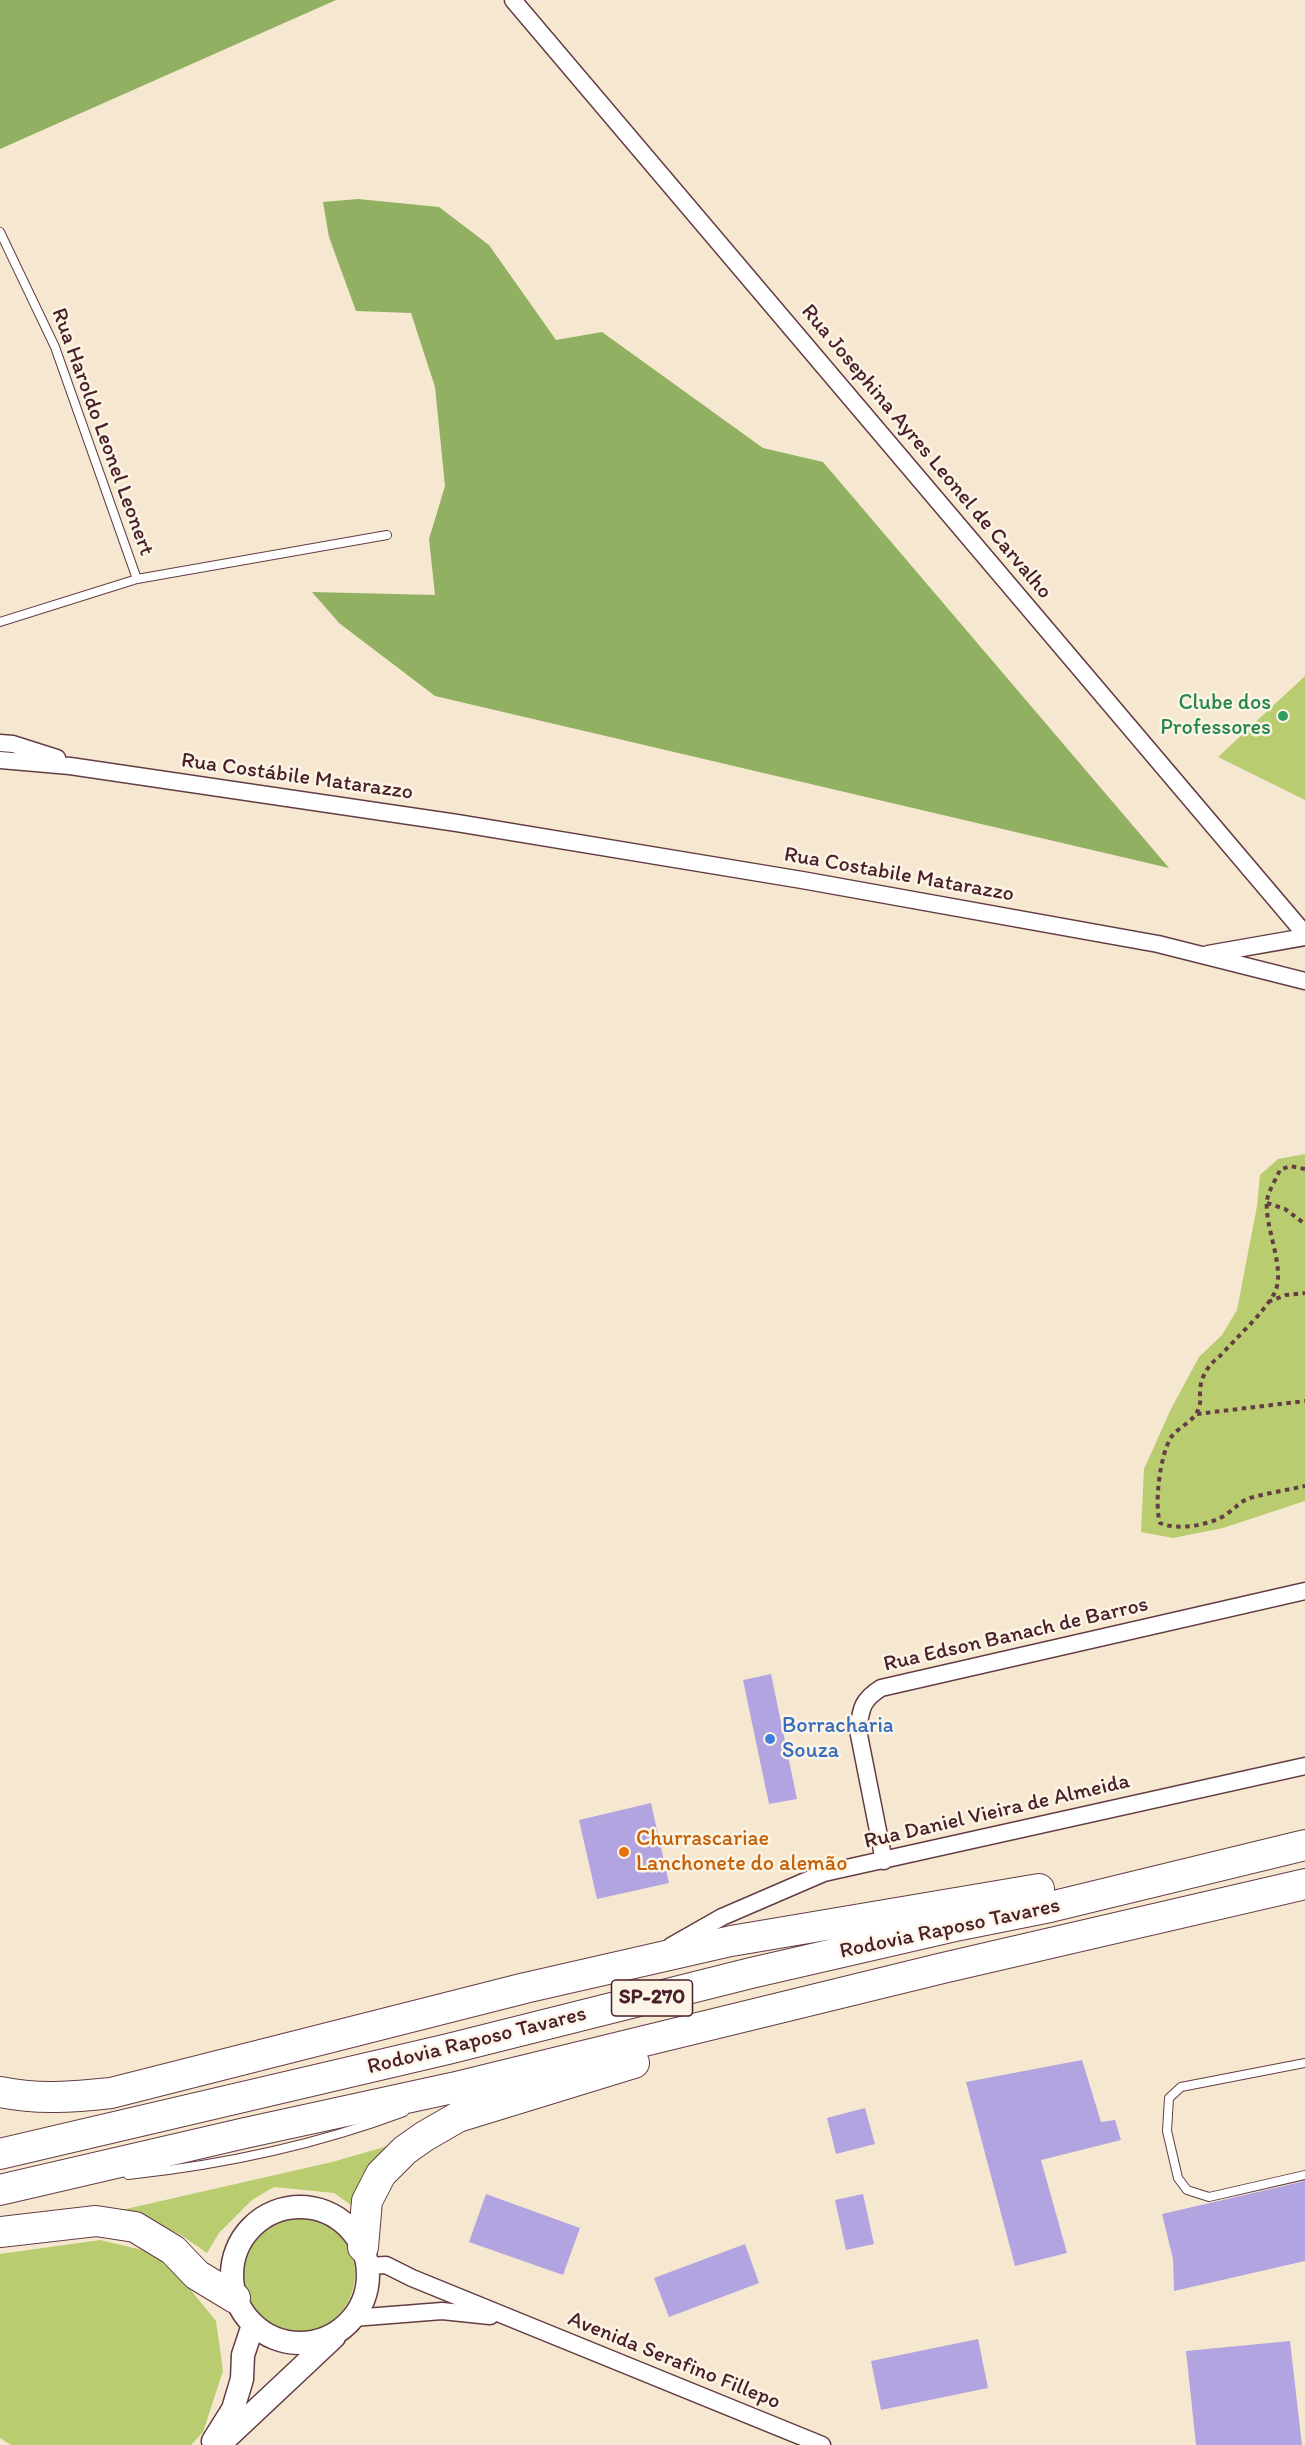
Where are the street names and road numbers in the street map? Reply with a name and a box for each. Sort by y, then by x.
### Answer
street label: Rua Josephina Ayres Leonel de Carvalho [795,299,1057,605]
street label: Rua Haroldo Leonel Leonert [45,305,159,559]
street label: Rua Costábile Matarazzo [179,748,415,806]
street label: Rua Costabile Matarazzo [782,842,1016,908]
street label: Rua Edson Banach de Barros [881,1592,1151,1678]
street label: Rua Daniel Vieira de Almeida [862,1769,1132,1855]
street label: Rodovia Raposo Tavares [837,1893,1063,1965]
road number: SP-270 [612,1980,692,2016]
street label: Rodovia Raposo Tavares [365,2001,589,2081]
street label: Avenida Serafino Fillepo [564,2306,784,2416]

